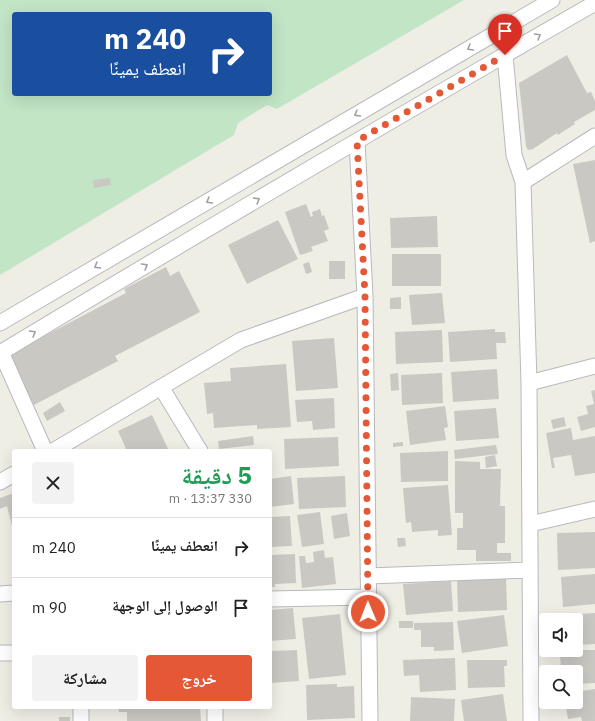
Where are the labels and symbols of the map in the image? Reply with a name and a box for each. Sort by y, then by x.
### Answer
pin [488,14,522,55]
one-way arrow [534,33,542,40]
one-way arrow [467,43,474,51]
one-way arrow [354,109,361,116]
one-way arrow [206,196,213,203]
one-way arrow [253,197,260,205]
one-way arrow [94,262,101,269]
one-way arrow [141,263,148,271]
one-way arrow [29,330,36,338]
position arrow [347,591,389,633]

